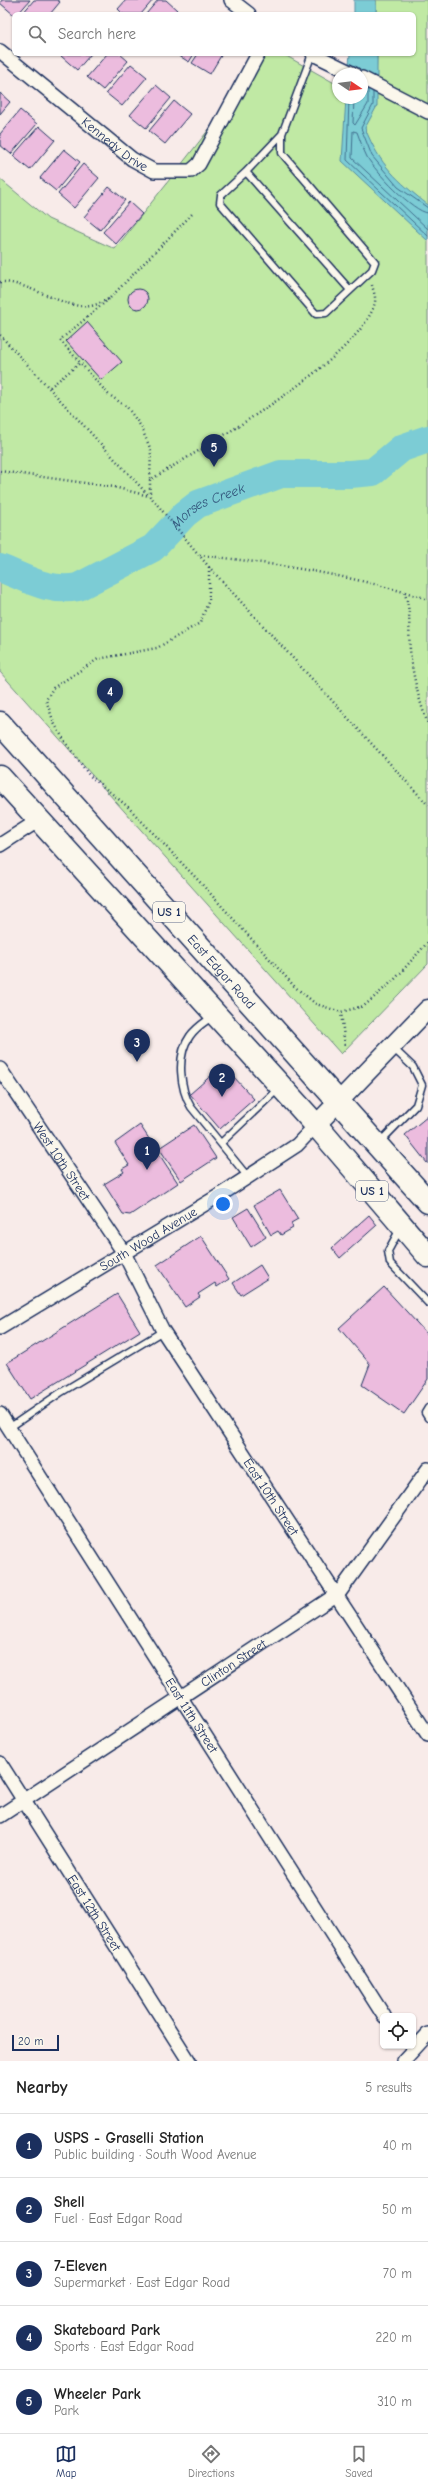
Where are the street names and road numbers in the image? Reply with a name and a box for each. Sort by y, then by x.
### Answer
street label: Kennedy Drive [79,114,151,175]
road number: US 1 [153,902,185,922]
street label: East Edgar Road [185,932,258,1012]
street label: West 10th Street [30,1119,94,1204]
road number: US 1 [356,1181,388,1201]
street label: South Wood Avenue [97,1203,200,1274]
street label: East 10th Street [241,1456,302,1539]
street label: Clinton Street [198,1635,270,1690]
street label: East 11th Street [162,1675,222,1757]
street label: East 12th Street [65,1872,125,1955]

